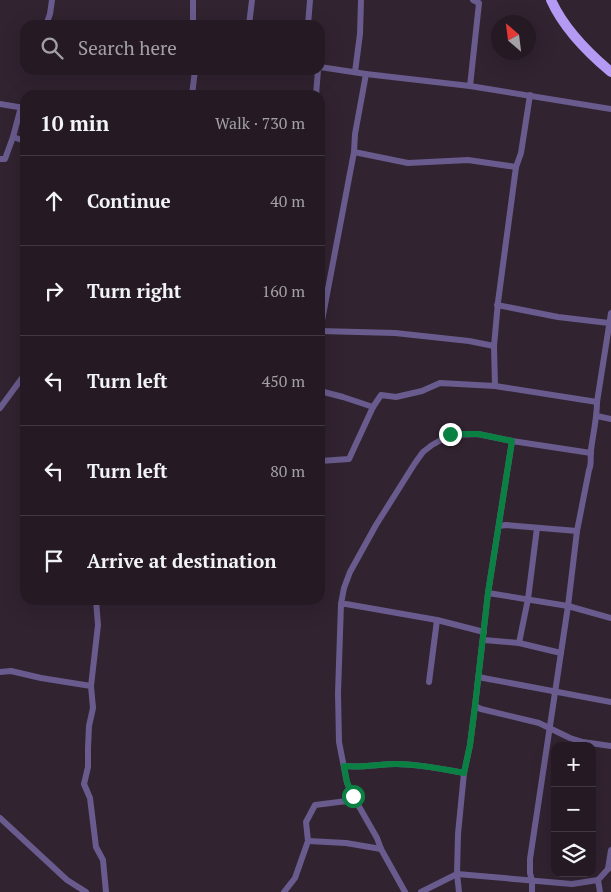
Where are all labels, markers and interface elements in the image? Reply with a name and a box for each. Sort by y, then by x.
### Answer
north arrow [491,15,536,60]
search box [20,20,325,75]
icon: search [38,34,66,62]
text: Search here [78,35,177,60]
text: 10 min [40,109,109,137]
text: Walk · 730 m [215,112,305,134]
icon: ahead [40,187,68,215]
text: Continue [87,188,171,213]
text: 40 m [270,190,305,212]
icon: right [40,277,68,305]
text: Turn right [87,278,181,303]
text: 160 m [262,280,305,302]
icon: left [40,367,68,395]
text: Turn left [87,368,168,393]
text: 450 m [262,370,305,392]
route end [439,423,462,446]
icon: left [40,457,68,485]
text: Turn left [87,458,168,483]
text: 80 m [270,460,305,482]
icon: arrive [40,547,68,575]
text: Arrive at destination [87,548,276,573]
map controls [551,742,596,877]
button: + [551,742,596,787]
route start [342,785,365,808]
button: − [551,787,596,832]
button: layers [551,832,596,877]

